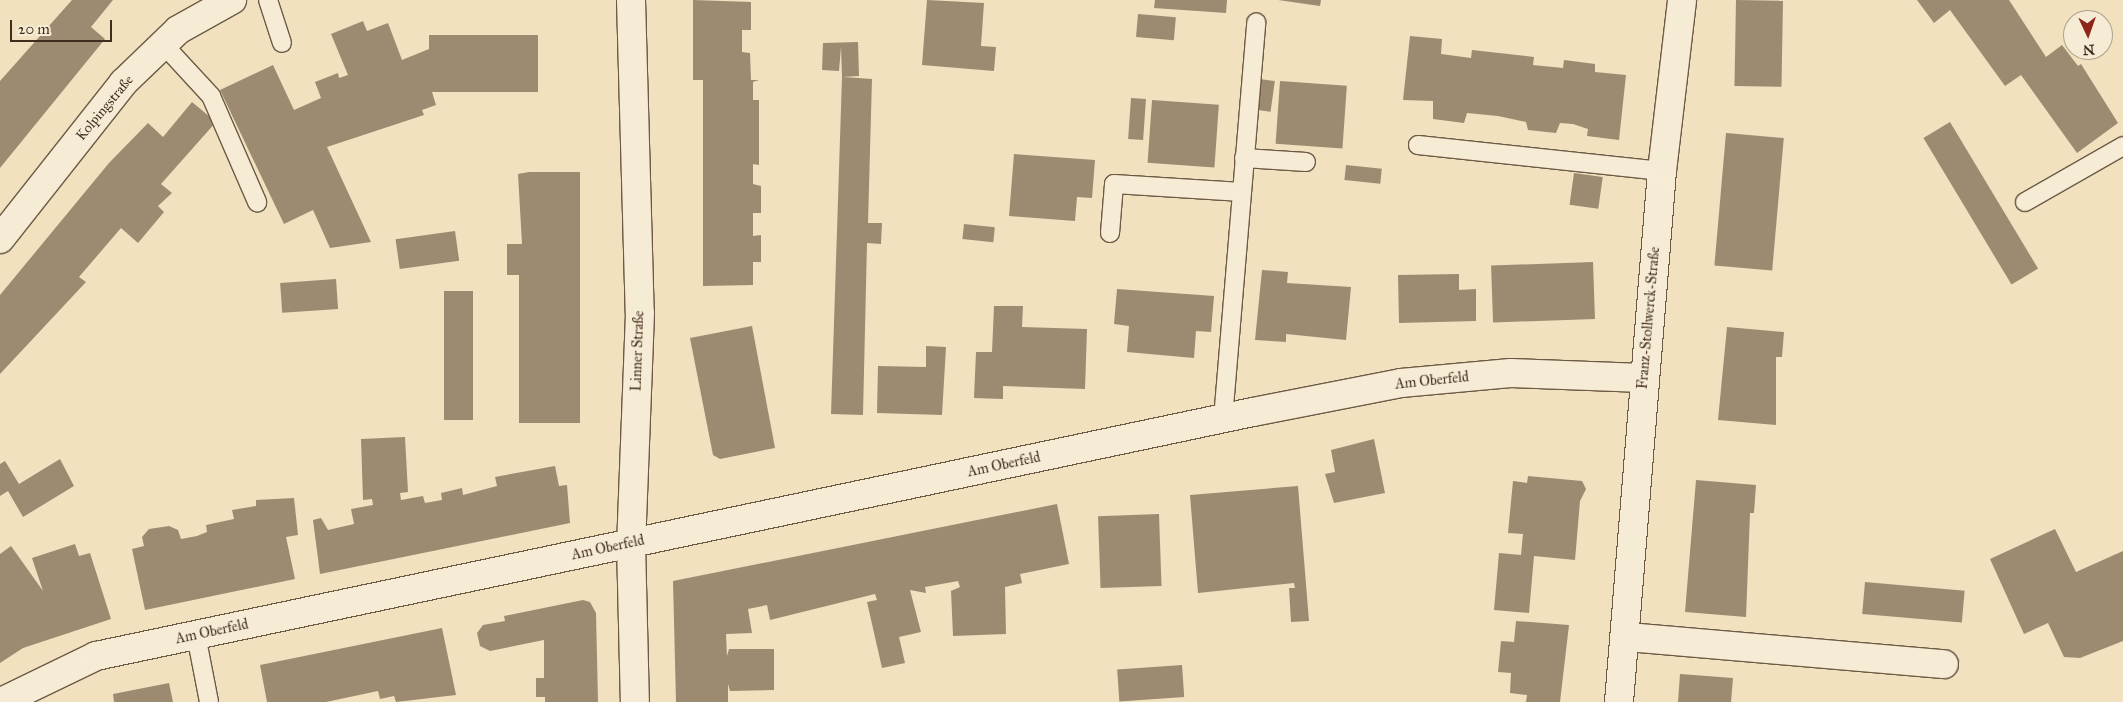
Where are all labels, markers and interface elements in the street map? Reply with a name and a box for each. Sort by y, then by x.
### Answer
scale bar [12,10,115,42]
north arrow [2063,10,2113,60]
text: 20 m [18,20,50,38]
text: N [2082,41,2095,58]
street label: Kolpingstraße [73,72,137,144]
street label: Franz-Stollwerck-Straße [1634,246,1664,390]
street label: Linner Straße [628,310,648,392]
street label: Am Oberfeld [1394,369,1470,393]
street label: Am Oberfeld [966,449,1042,481]
street label: Am Oberfeld [570,532,646,564]
street label: Am Oberfeld [174,616,250,648]

